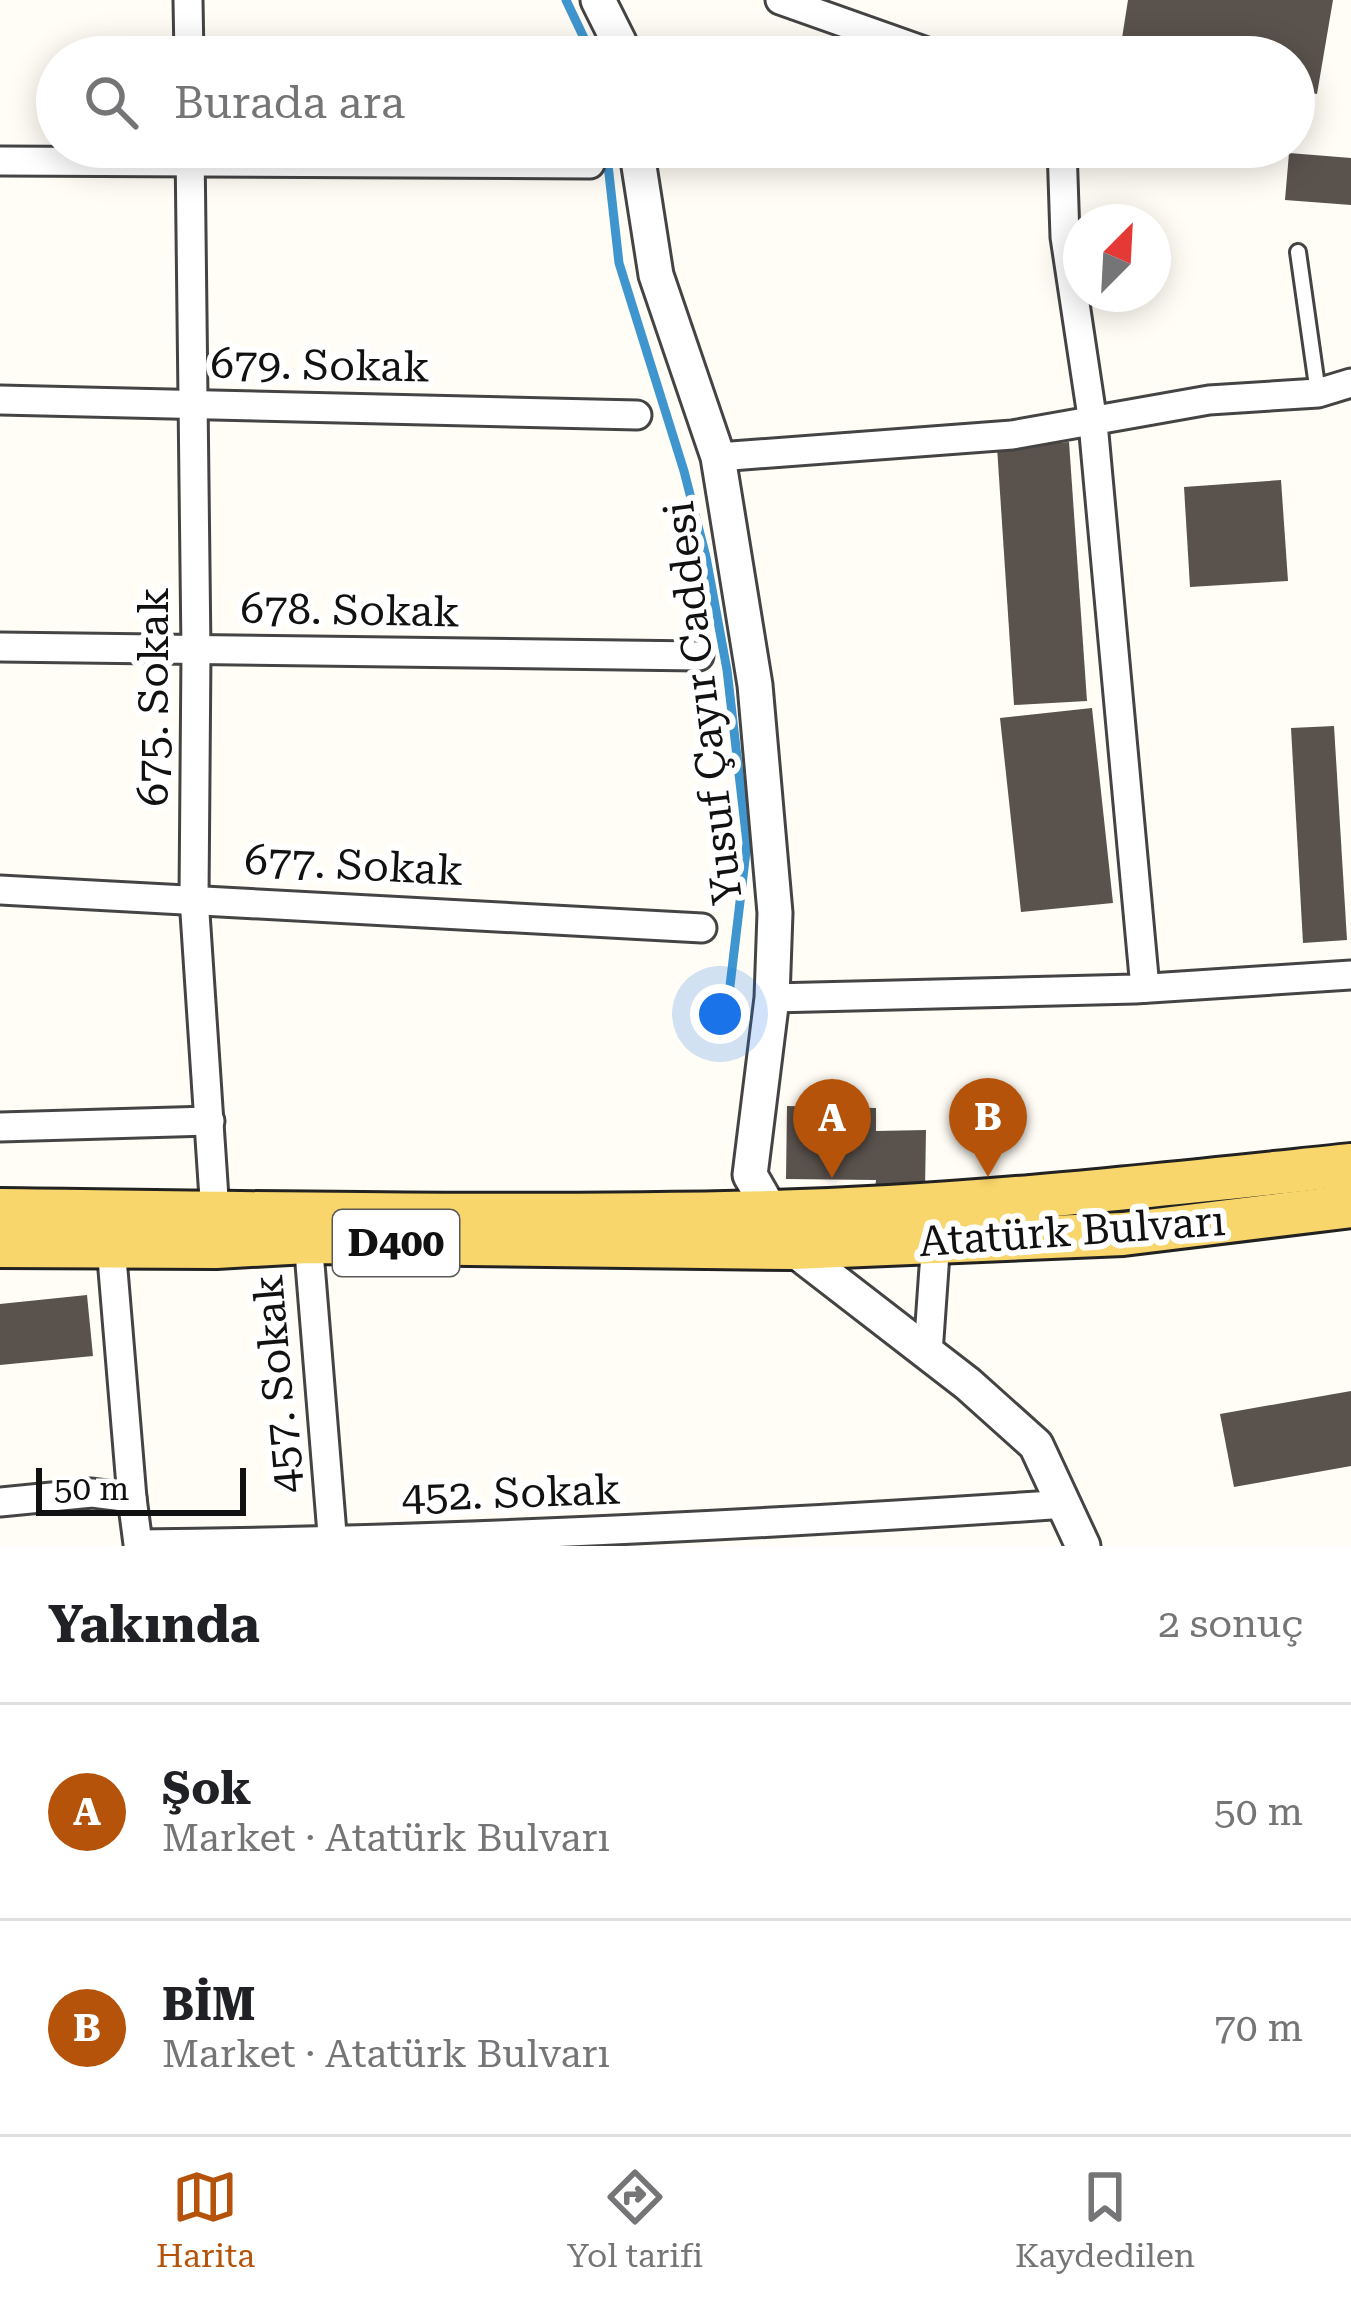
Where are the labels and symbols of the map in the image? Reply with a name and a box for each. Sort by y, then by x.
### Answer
north arrow [1063,204,1171,312]
street label: 679. Sokak [210,339,430,391]
street label: Yusuf Çayır Caddesi [654,498,752,908]
street label: 678. Sokak [240,584,460,636]
street label: 675. Sokak [129,587,178,807]
street label: 677. Sokak [243,835,465,895]
your location [690,984,750,1044]
pin: B [949,1078,1027,1177]
pin: A [793,1079,871,1178]
street label: Atatürk Bulvarı [917,1196,1227,1266]
road number: D400 [333,1210,459,1276]
street label: 457. Sokak [243,1273,311,1495]
scale bar [36,1462,246,1515]
street label: 452. Sokak [401,1465,621,1521]

